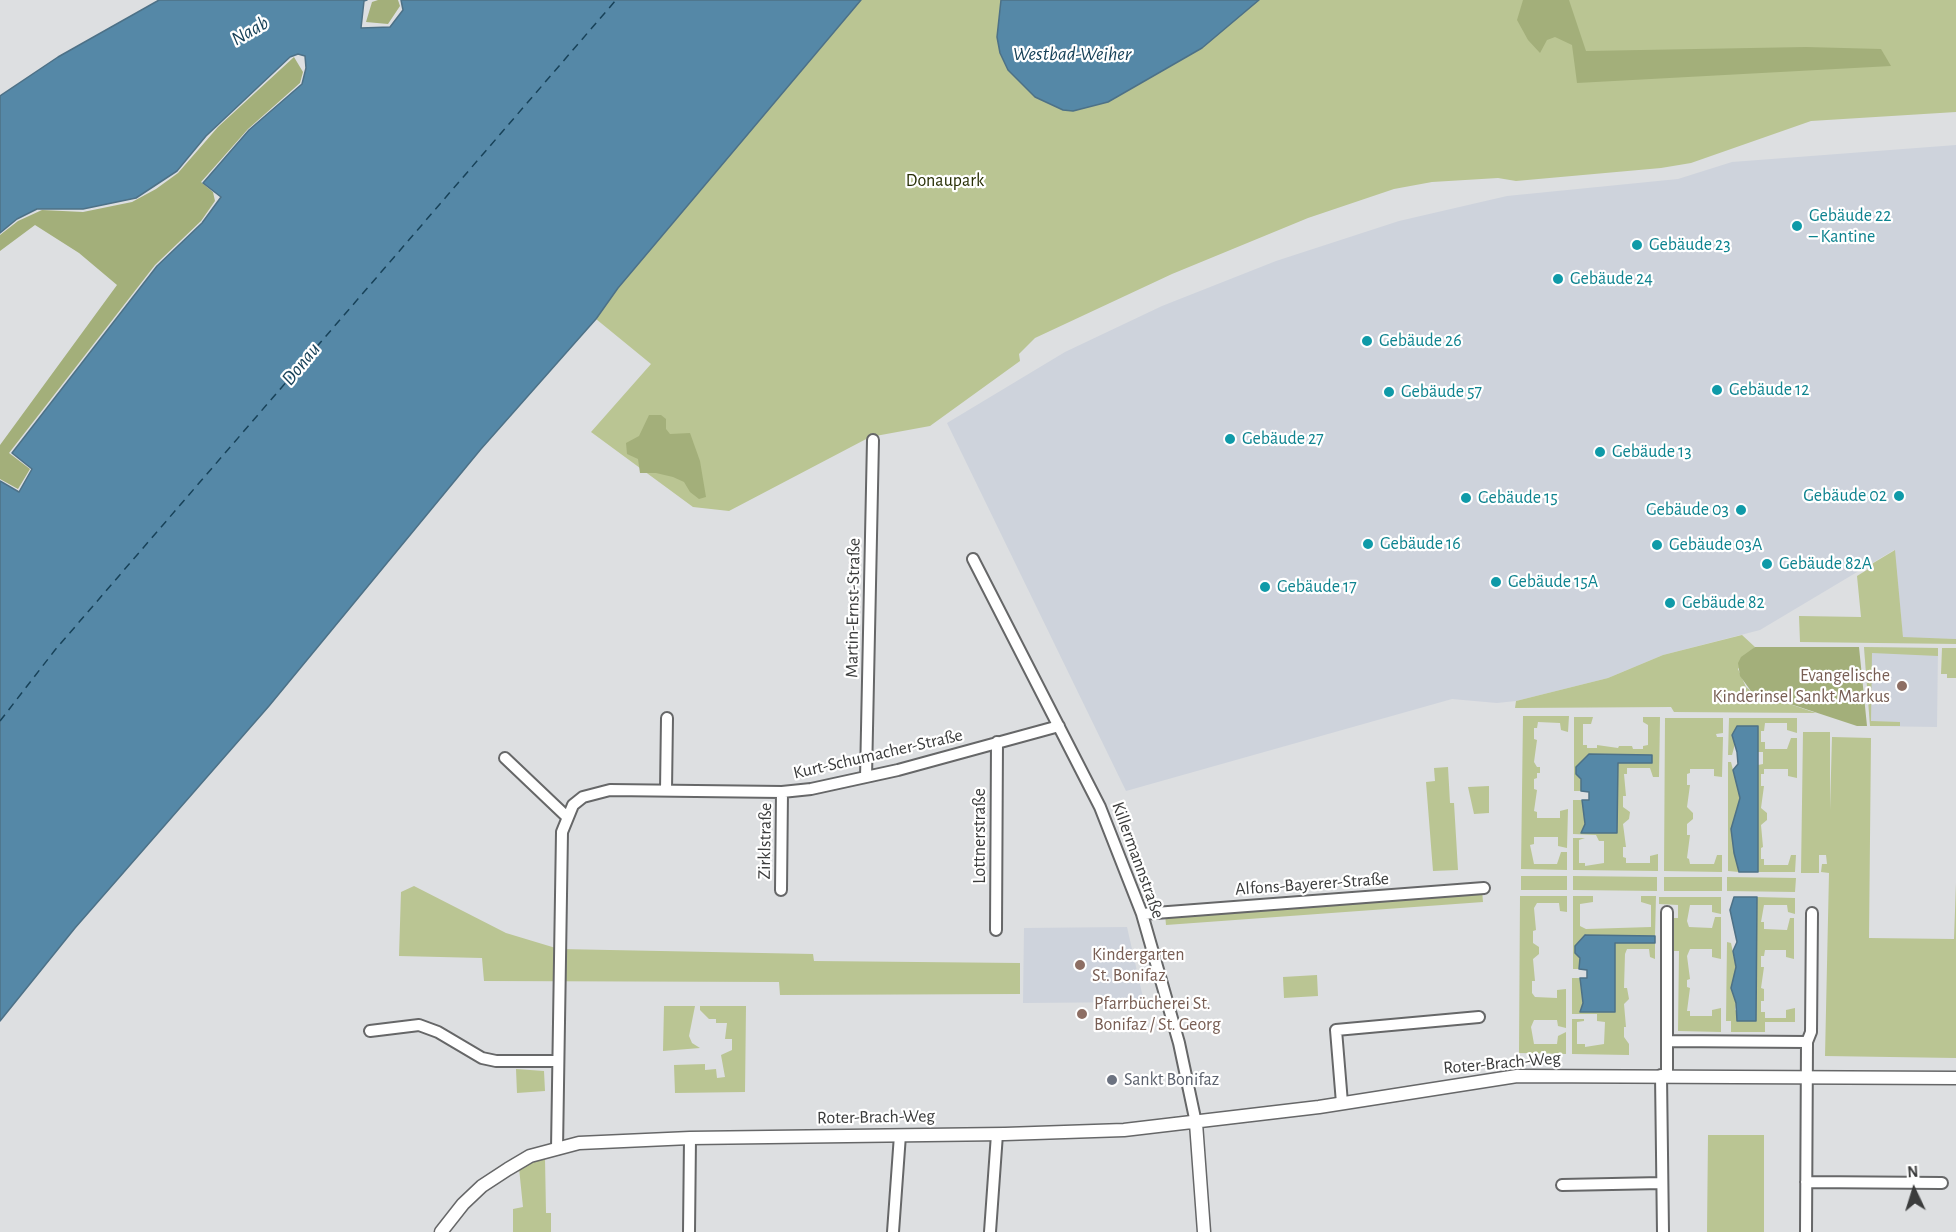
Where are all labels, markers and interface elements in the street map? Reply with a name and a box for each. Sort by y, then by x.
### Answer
water label: Naab [227,11,273,51]
water label: Westbad-Weiher [1013,42,1131,66]
park label: Donaupark [906,170,984,192]
place label: Gebäude 22 – Kantine [1809,205,1891,248]
marker: Gebäude 22 – Kantine [1790,219,1804,233]
place label: Gebäude 23 [1649,234,1731,256]
marker: Gebäude 23 [1630,238,1644,252]
place label: Gebäude 24 [1570,268,1653,290]
marker: Gebäude 24 [1551,272,1565,286]
place label: Gebäude 26 [1379,330,1462,352]
marker: Gebäude 26 [1360,334,1374,348]
water label: Donau [277,338,325,390]
place label: Gebäude 12 [1729,379,1809,401]
place label: Gebäude 57 [1401,381,1482,403]
marker: Gebäude 12 [1710,383,1724,397]
marker: Gebäude 57 [1382,385,1396,399]
place label: Gebäude 27 [1242,428,1324,450]
marker: Gebäude 27 [1223,432,1237,446]
place label: Gebäude 13 [1612,441,1692,463]
marker: Gebäude 13 [1593,445,1607,459]
place label: Gebäude 02 [1803,485,1887,507]
place label: Gebäude 15 [1478,487,1558,509]
marker: Gebäude 02 [1892,489,1906,503]
marker: Gebäude 15 [1459,491,1473,505]
place label: Gebäude 03 [1646,499,1729,521]
marker: Gebäude 03 [1734,503,1748,517]
place label: Gebäude 16 [1380,533,1461,555]
place label: Gebäude 03A [1669,534,1762,556]
marker: Gebäude 16 [1361,537,1375,551]
street label: Martin-Ernst-Straße [841,538,865,678]
marker: Gebäude 03A [1650,538,1664,552]
place label: Gebäude 82A [1779,553,1872,575]
marker: Gebäude 82A [1760,557,1774,571]
place label: Gebäude 15A [1508,571,1598,593]
marker: Gebäude 15A [1489,575,1503,589]
place label: Gebäude 17 [1277,576,1357,598]
marker: Gebäude 17 [1258,580,1272,594]
place label: Gebäude 82 [1682,592,1765,614]
marker: Gebäude 82 [1663,596,1677,610]
place label: Evangelische Kinderinsel Sankt Markus [1713,665,1890,708]
marker: Evangelische Kinderinsel Sankt Markus [1895,679,1909,693]
street label: Kurt-Schumacher-Straße [791,724,965,784]
street label: Lottnerstraße [969,788,991,884]
street label: Killermannstraße [1107,799,1169,921]
street label: Zirklstraße [754,802,776,880]
street label: Alfons-Bayerer-Straße [1234,868,1390,900]
place label: Kindergarten St. Bonifaz [1092,944,1184,986]
marker: Kindergarten St. Bonifaz [1073,958,1087,972]
place label: Pfarrbücherei St. Bonifaz / St. Georg [1094,993,1221,1036]
marker: Pfarrbücherei St. Bonifaz / St. Georg [1075,1007,1089,1021]
street label: Roter-Brach-Weg [1442,1047,1562,1079]
place label: Sankt Bonifaz [1124,1069,1219,1091]
marker: Sankt Bonifaz [1105,1073,1119,1087]
street label: Roter-Brach-Weg [817,1105,935,1129]
north arrow [1884,1160,1944,1220]
text: N [1907,1164,1919,1180]

